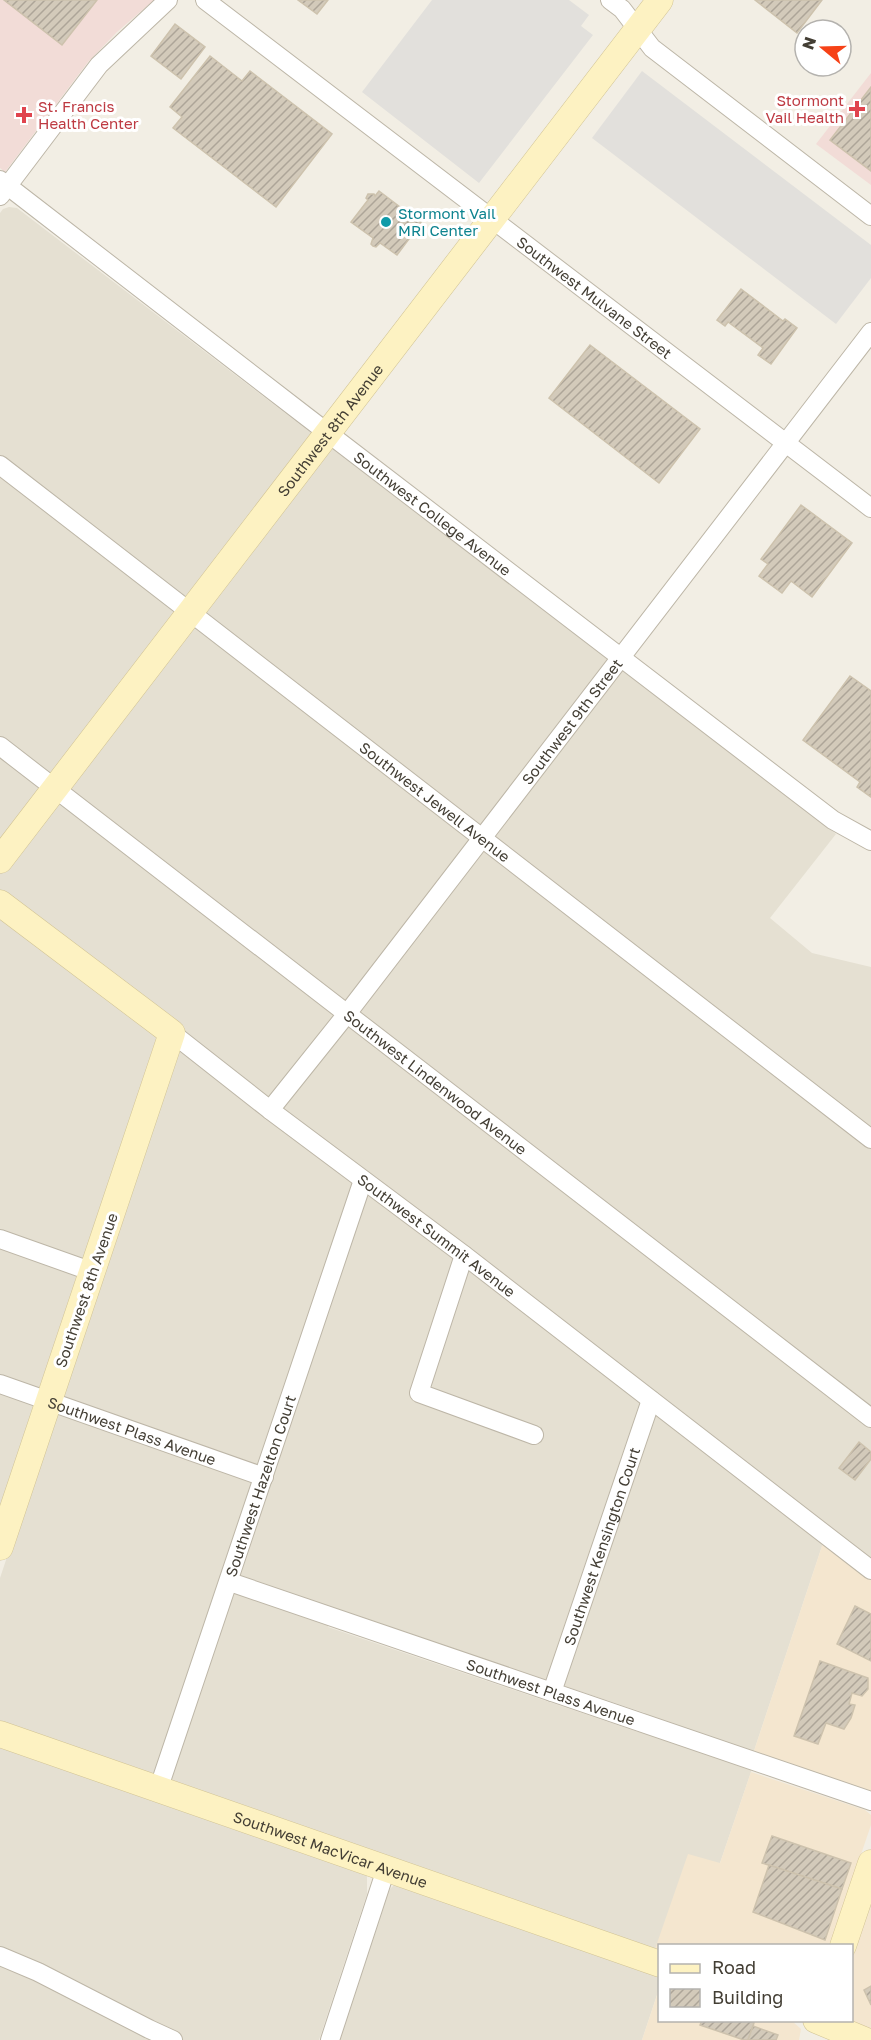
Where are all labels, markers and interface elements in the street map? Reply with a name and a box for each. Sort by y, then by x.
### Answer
north arrow [793,18,853,78]
text: N [797,34,820,52]
place label: Stormont Vail Health [766,91,844,126]
place label: St. Francis Health Center [38,97,139,132]
marker: Stormont Vail Health [848,100,866,118]
marker: St. Francis Health Center [15,106,33,124]
place label: Stormont Vail MRI Center [398,204,496,239]
marker: Stormont Vail MRI Center [379,215,393,229]
street label: Southwest Mulvane Street [513,232,676,362]
street label: Southwest 8th Avenue [273,360,387,500]
street label: Southwest College Avenue [350,447,515,579]
street label: Southwest 9th Street [518,655,626,788]
street label: Southwest Jewell Avenue [356,738,514,866]
street label: Southwest Lindenwood Avenue [340,1006,531,1158]
street label: Southwest Summit Avenue [354,1170,519,1301]
street label: Southwest 8th Avenue [51,1210,121,1370]
street label: Southwest Plass Avenue [46,1393,219,1469]
street label: Southwest Hazelton Court [221,1393,299,1579]
street label: Southwest Kensington Court [559,1445,643,1648]
street label: Southwest Plass Avenue [464,1654,638,1729]
street label: Southwest MacVicar Avenue [231,1807,430,1891]
legend [658,1944,853,2022]
text: Road [712,1956,756,1978]
text: Building [712,1986,783,2008]

